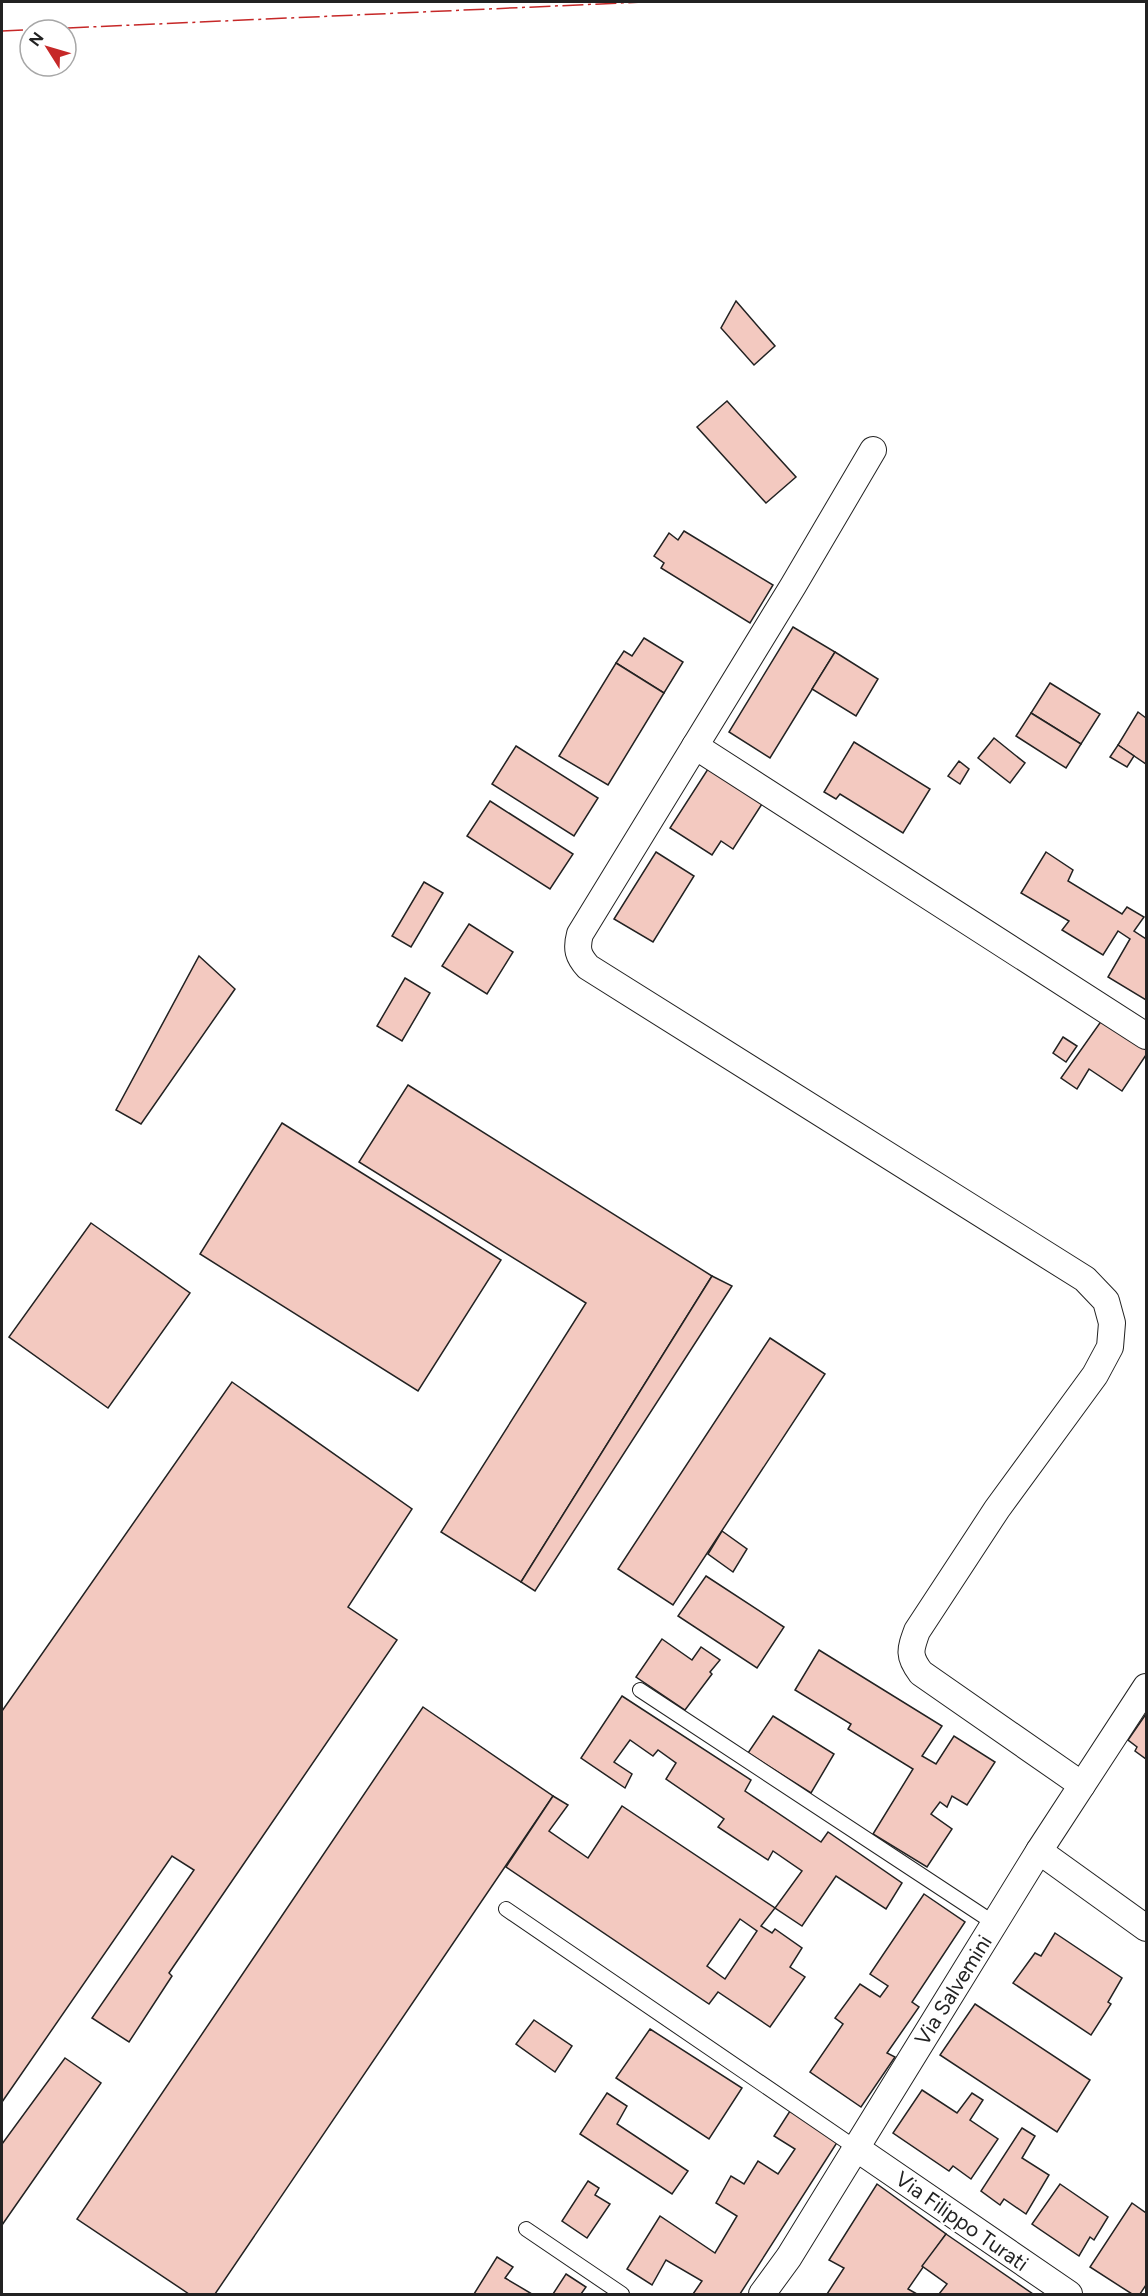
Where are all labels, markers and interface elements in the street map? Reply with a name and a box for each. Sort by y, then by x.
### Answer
north arrow [18,18,78,78]
text: N [25,29,48,50]
street label: Via Salvemini [909,1930,997,2050]
street label: Via Filippo Turati [891,2166,1033,2276]

